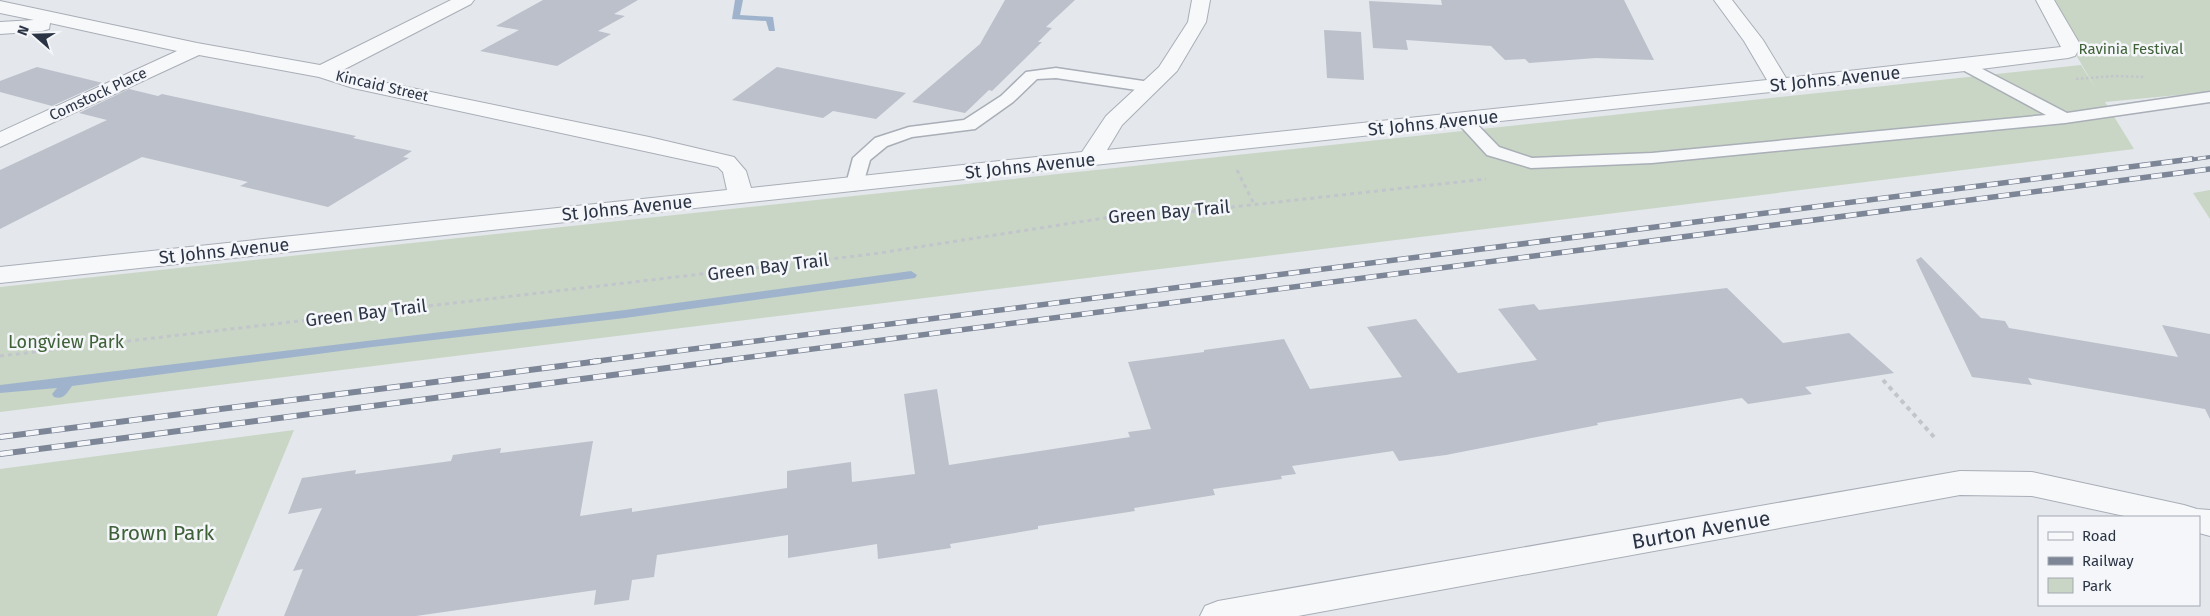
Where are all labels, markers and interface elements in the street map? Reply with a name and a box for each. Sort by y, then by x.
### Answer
north arrow [10,10,60,60]
text: N [14,23,33,38]
park label: Ravinia Festival [2079,40,2184,58]
street label: St Johns Avenue [1769,61,1901,97]
street label: Comstock Place [46,64,150,124]
street label: Kincaid Street [334,67,431,106]
street label: St Johns Avenue [1367,105,1499,141]
street label: St Johns Avenue [964,148,1096,184]
street label: St Johns Avenue [561,190,693,226]
street label: Green Bay Trail [1107,196,1231,228]
street label: St Johns Avenue [158,233,290,269]
street label: Green Bay Trail [706,249,830,285]
street label: Green Bay Trail [304,295,428,331]
park label: Longview Park [8,331,125,353]
street label: Burton Avenue [1630,505,1772,555]
legend [2038,516,2200,606]
park label: Brown Park [108,520,215,546]
text: Road [2082,527,2117,545]
text: Railway [2082,552,2134,570]
text: Park [2082,577,2112,595]

